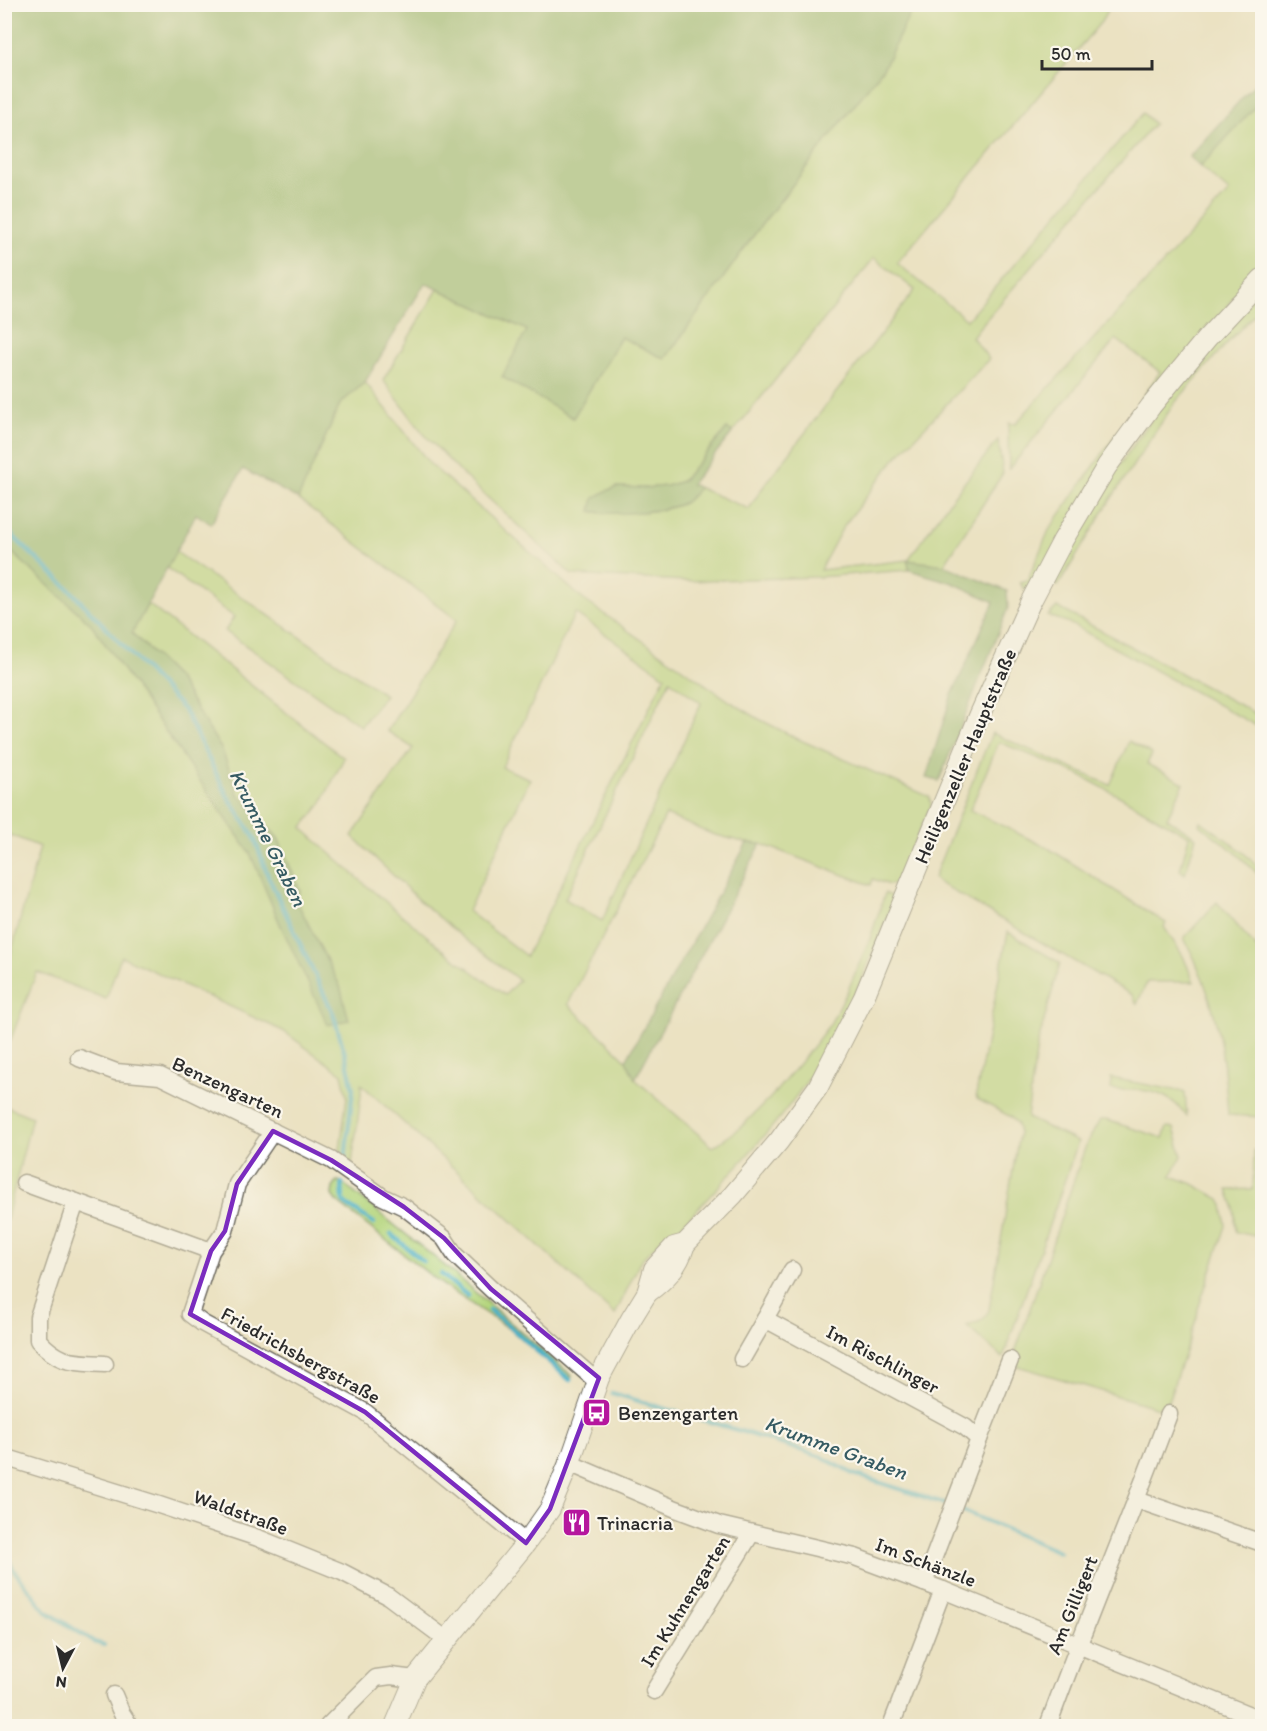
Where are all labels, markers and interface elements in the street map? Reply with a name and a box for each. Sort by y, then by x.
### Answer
scale bar [1042,33,1152,71]
text: 50 m [1051,43,1091,65]
street label: Heiligenzeller Hauptstraße [909,645,1021,867]
water label: Krumme Graben [225,765,313,911]
street label: Benzengarten [168,1051,288,1123]
street label: Friedrichsbergstraße [217,1301,385,1409]
street label: Im Rischlinger [822,1319,944,1399]
bus stop icon: Benzengarten [581,1397,613,1429]
place label: Benzengarten [618,1401,738,1425]
water label: Krumme Graben [762,1410,911,1485]
street label: Waldstraße [190,1484,292,1540]
restaurant icon: Trinacria [560,1507,592,1539]
place label: Trinacria [597,1511,674,1535]
street label: Im Kuhnengarten [635,1530,735,1671]
street label: Im Schänzle [872,1532,980,1592]
street label: Am Gilligert [1041,1552,1103,1658]
north arrow [33,1638,93,1698]
text: N [55,1672,68,1692]

